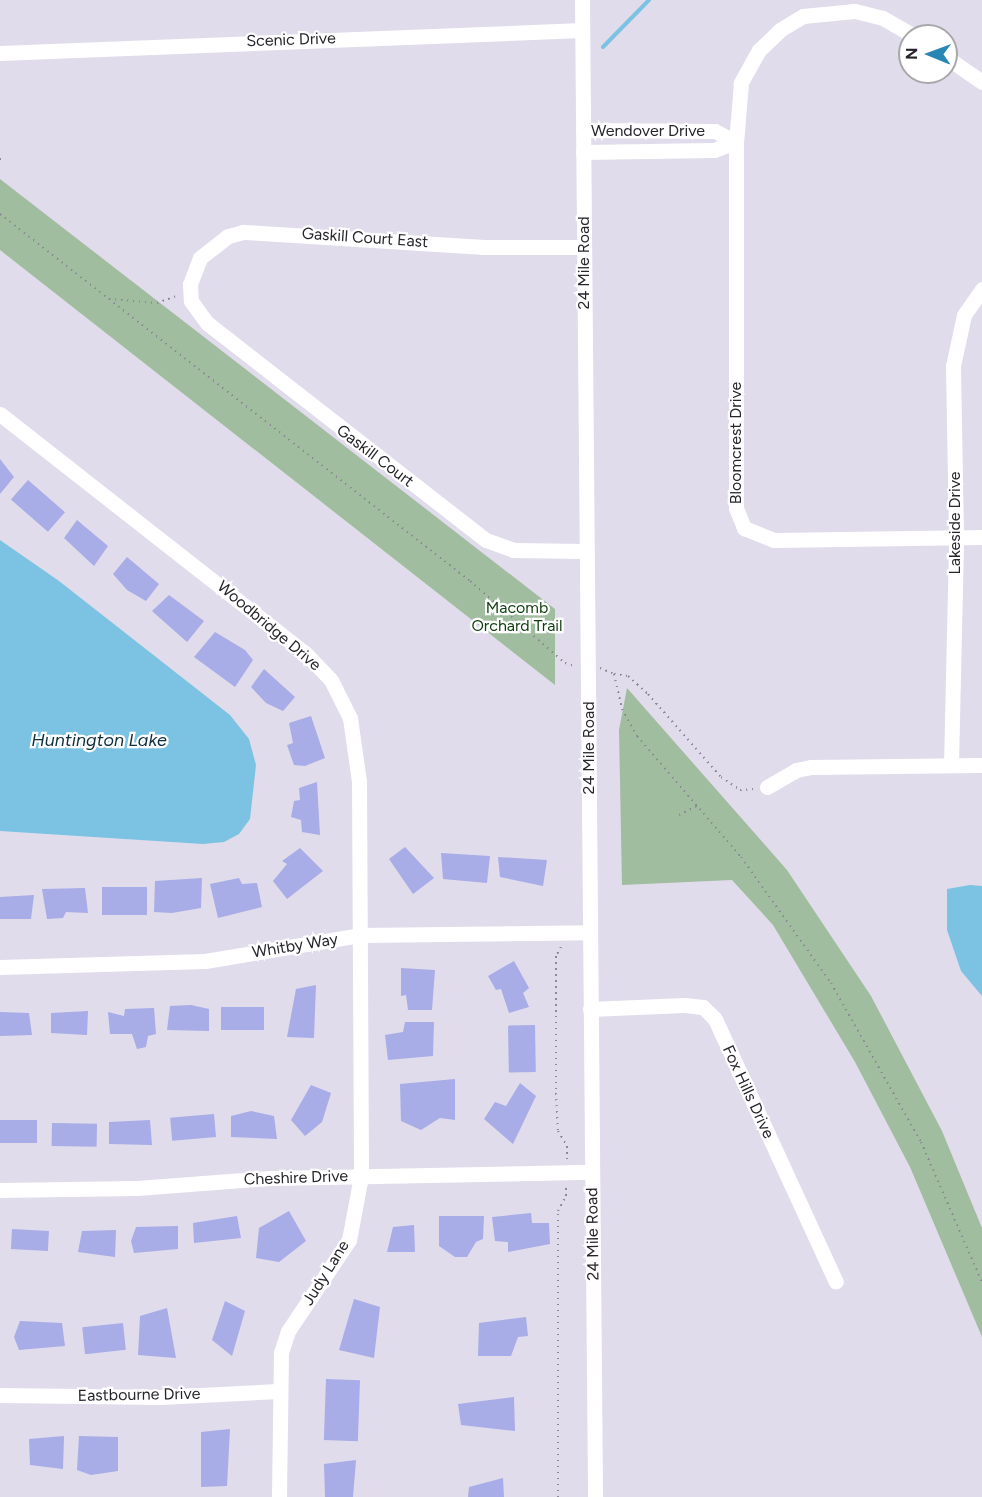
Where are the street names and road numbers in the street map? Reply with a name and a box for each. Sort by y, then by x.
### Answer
street label: Scenic Drive [246,29,336,51]
street label: Wendover Drive [591,121,705,141]
street label: 24 Mile Road [574,216,594,310]
street label: Gaskill Court East [301,224,429,252]
street label: Bloomcrest Drive [726,382,746,504]
street label: Gaskill Court [333,421,417,491]
street label: Lakeside Drive [945,471,965,575]
street label: Woodbridge Drive [213,577,325,675]
street label: 24 Mile Road [579,701,599,795]
street label: Whitby Way [251,930,339,962]
street label: Fox Hills Drive [718,1042,778,1142]
street label: Cheshire Drive [244,1167,348,1189]
street label: 24 Mile Road [583,1187,603,1281]
street label: Judy Lane [299,1237,353,1309]
street label: Eastbourne Drive [77,1384,201,1406]

